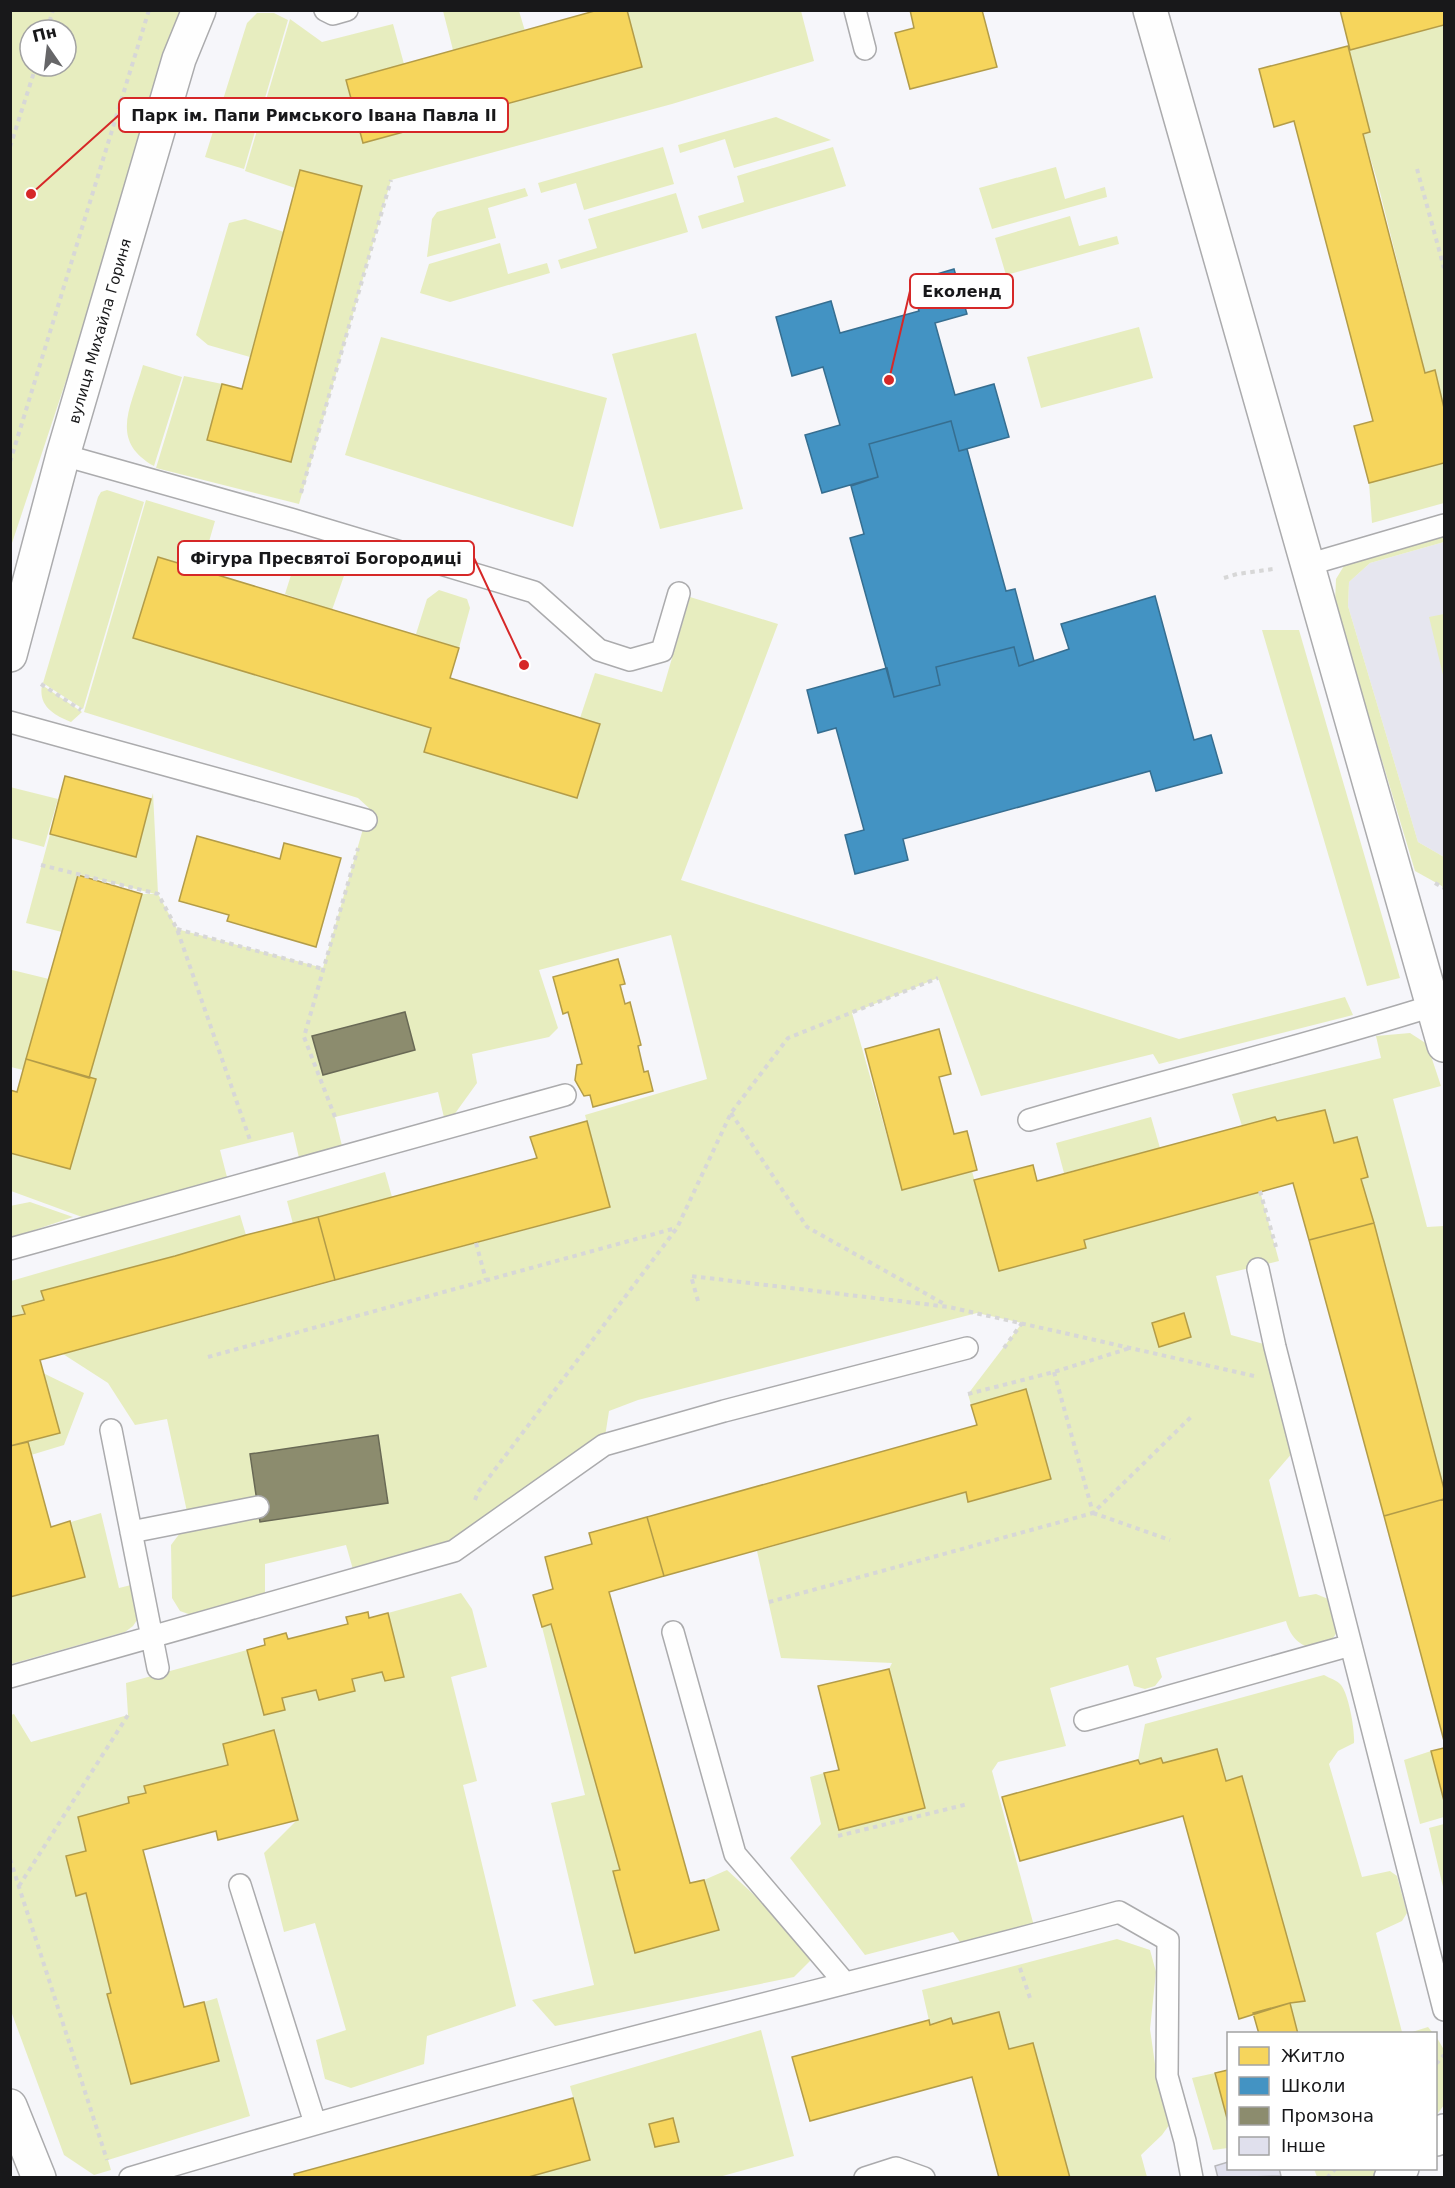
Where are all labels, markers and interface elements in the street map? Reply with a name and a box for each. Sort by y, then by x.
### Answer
north arrow [18,18,78,78]
text: Пн [30,22,59,46]
callout: Парк ім. Папи Римського Івана Павла ІІ [119,98,508,132]
text: Парк ім. Папи Римського Івана Павла ІІ [131,106,497,125]
street label: вулиця Михайла Гориня [65,236,135,426]
callout: Еколенд [910,274,1013,308]
text: Еколенд [922,282,1002,301]
callout: Фігура Пресвятої Богородиці [178,541,474,575]
text: Фігура Пресвятої Богородиці [190,549,462,568]
legend [1227,2032,1437,2170]
text: Житло [1281,2045,1345,2066]
text: Школи [1281,2075,1345,2096]
text: Промзона [1281,2105,1374,2126]
text: Інше [1281,2135,1326,2156]

